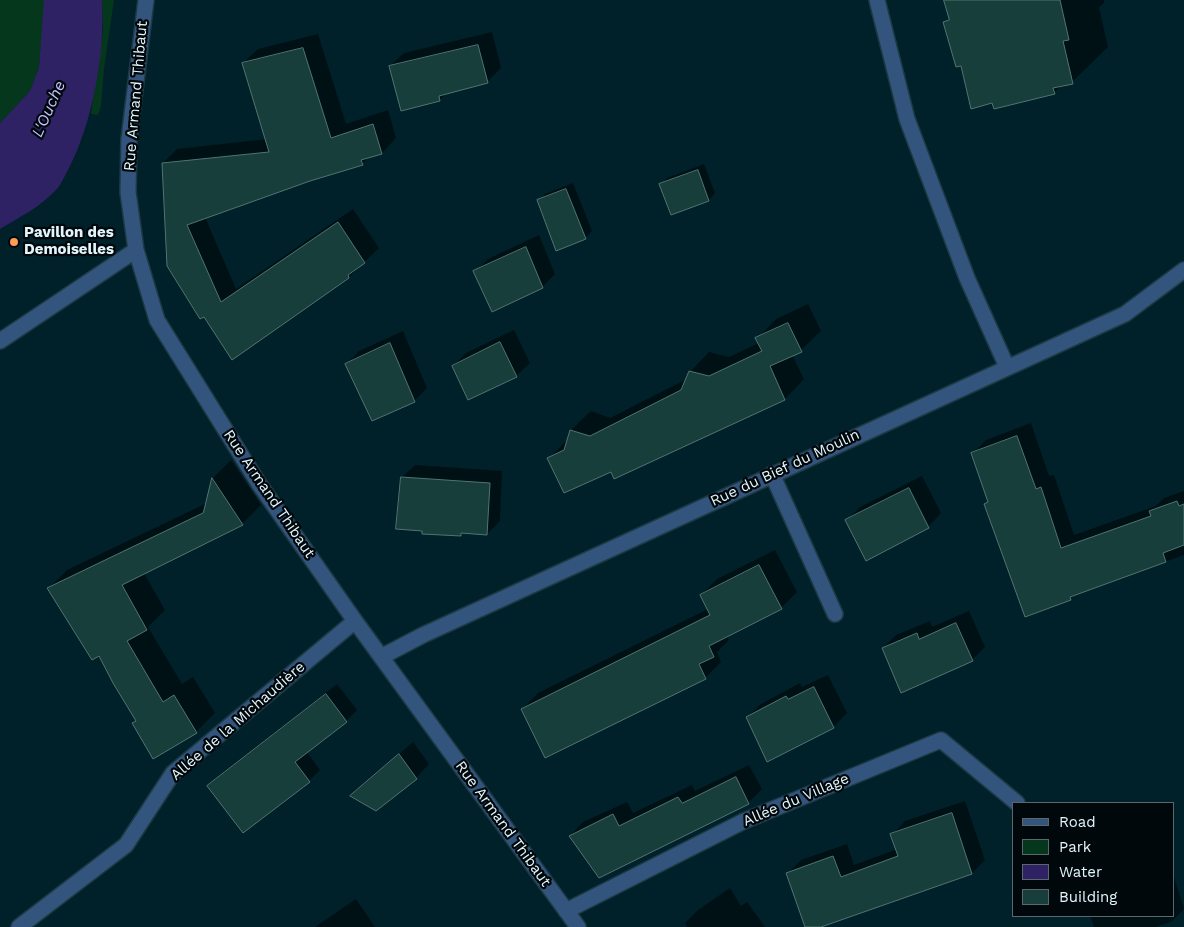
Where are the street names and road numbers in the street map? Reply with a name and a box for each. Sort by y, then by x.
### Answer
street label: Rue Armand Thibaut [120,20,152,172]
street label: Rue du Bief du Moulin [708,425,862,511]
street label: Rue Armand Thibaut [219,426,319,562]
street label: Allée de la Michaudière [167,658,309,784]
street label: Rue Armand Thibaut [451,758,555,890]
street label: Allée du Village [740,770,852,830]

